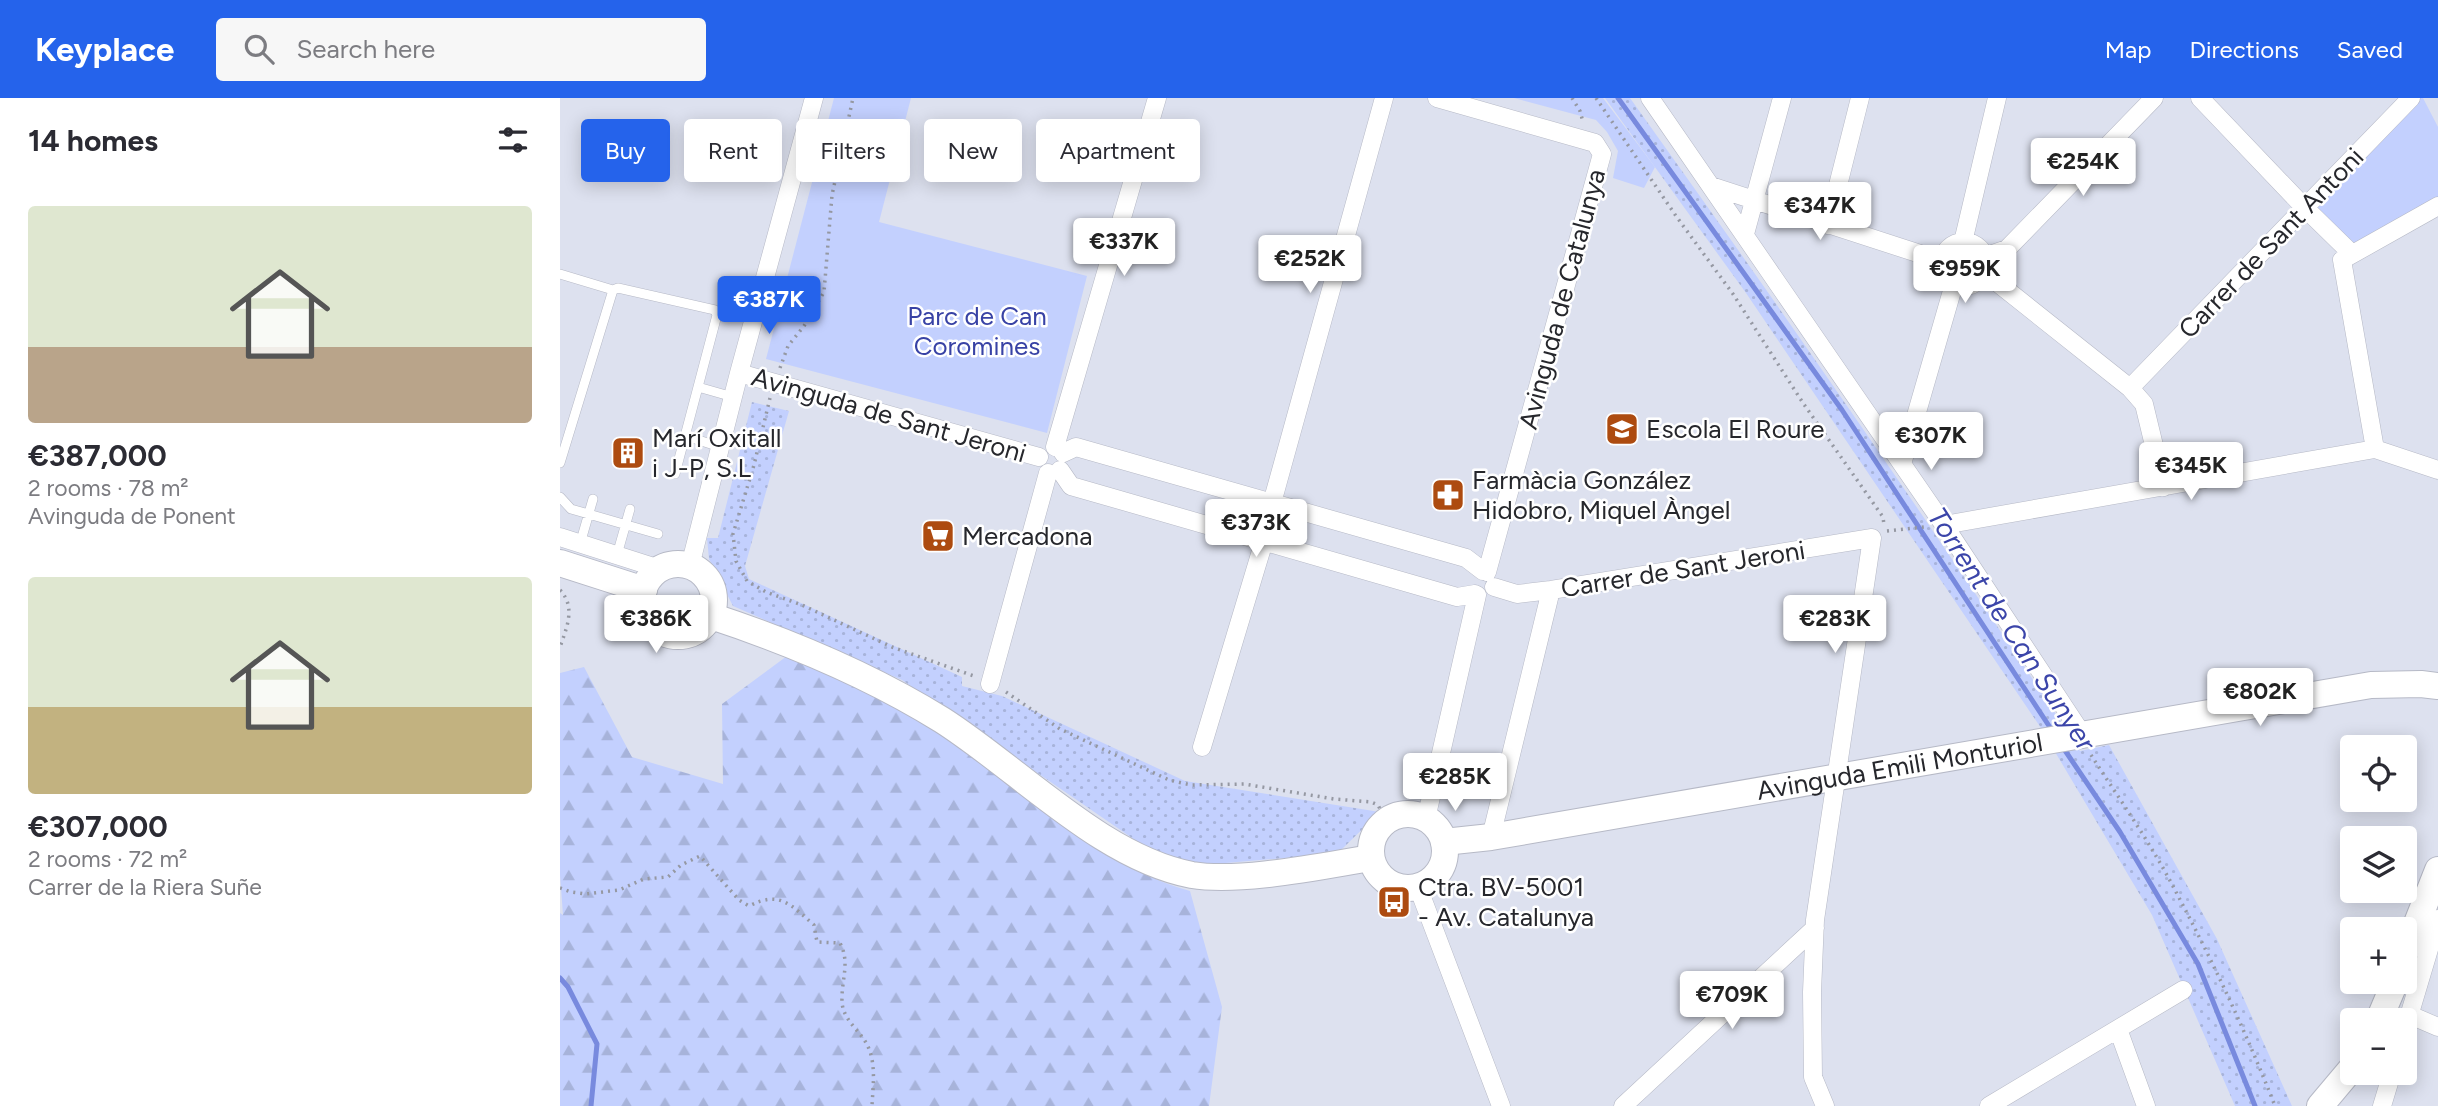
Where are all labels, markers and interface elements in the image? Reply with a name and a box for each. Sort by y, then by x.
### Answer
search box [216,18,706,81]
text: Keyplace [35,30,174,69]
icon: search [240,30,278,68]
text: Search here [296,33,435,65]
text: Map [2105,35,2151,64]
text: Directions [2189,35,2299,64]
text: Saved [2337,35,2403,64]
chip: Buy [581,119,670,182]
chip: Rent [684,119,782,182]
chip: Filters [796,119,910,182]
chip: New [924,119,1022,182]
chip: Apartment [1036,119,1200,182]
icon: filters [494,121,532,159]
text: 14 homes [28,122,158,159]
pin: €254K [2034,139,2132,198]
street label: Carrer de Sant Antoni [2172,141,2370,345]
text: €254K [2047,147,2119,175]
street label: Avinguda de Catalunya [1512,165,1612,433]
pin: €347K [1771,183,1869,242]
text: €347K [1784,191,1856,219]
pin: €337K [1075,218,1173,278]
text: €337K [1089,227,1159,255]
pin: €252K [1261,236,1359,295]
text: €252K [1274,244,1346,272]
pin: €959K [1916,246,2014,305]
icon: home [217,251,343,377]
text: €959K [1929,254,2001,282]
pin: €387K [720,276,818,336]
text: €387K [734,285,804,313]
park label: Parc de Can Coromines [907,300,1047,362]
street label: Avinguda de Sant Jeroni [748,360,1030,470]
school or university icon: Escola El Roure [1603,410,1641,448]
pin: €307K [1882,412,1980,472]
place label: Escola El Roure [1646,413,1824,445]
text: €307K [1895,421,1967,449]
place label: Marí Oxitall i J-P, S.L [652,422,782,484]
building icon: Marí Oxitall i J-P, S.L [609,434,647,472]
text: €387,000 [28,437,167,474]
pin: €345K [2142,442,2240,502]
text: €345K [2155,451,2227,479]
place label: Farmàcia González Hidobro, Miquel Àngel [1472,464,1730,526]
text: 2 rooms · 78 m² [28,474,189,502]
pharmacy icon: Farmàcia González Hidobro, Miquel Àngel [1429,476,1467,514]
pin: €373K [1207,500,1305,559]
water label: Torrent de Can Sunyer [1921,501,2104,758]
text: Avinguda de Ponent [28,502,236,530]
text: €373K [1221,508,1291,536]
supermarket icon: Mercadona [919,517,957,555]
place label: Mercadona [962,520,1092,552]
street label: Carrer de Sant Jeroni [1559,534,1807,604]
pin: €386K [607,596,705,655]
pin: €283K [1786,596,1884,655]
text: €386K [620,604,692,632]
text: €283K [1799,604,1871,632]
icon: home [217,622,343,748]
pin: €802K [2211,668,2309,728]
text: €802K [2223,677,2297,705]
street label: Avinguda Emili Monturiol [1754,726,2045,807]
map controls [2340,735,2417,1085]
button: locate [2340,735,2417,812]
pin: €285K [1406,754,1504,813]
text: €285K [1419,762,1491,790]
text: €307,000 [28,808,168,845]
button: layers [2340,826,2417,903]
text: 2 rooms · 72 m² [28,845,187,873]
place label: Ctra. BV-5001 - Av. Catalunya [1418,871,1594,933]
text: Carrer de la Riera Suñe [28,873,262,901]
bus stop icon: Ctra. BV-5001 - Av. Catalunya [1375,883,1413,921]
button: + [2340,917,2417,994]
pin: €709K [1683,972,1781,1031]
text: €709K [1696,980,1768,1008]
button: − [2340,1008,2417,1085]

